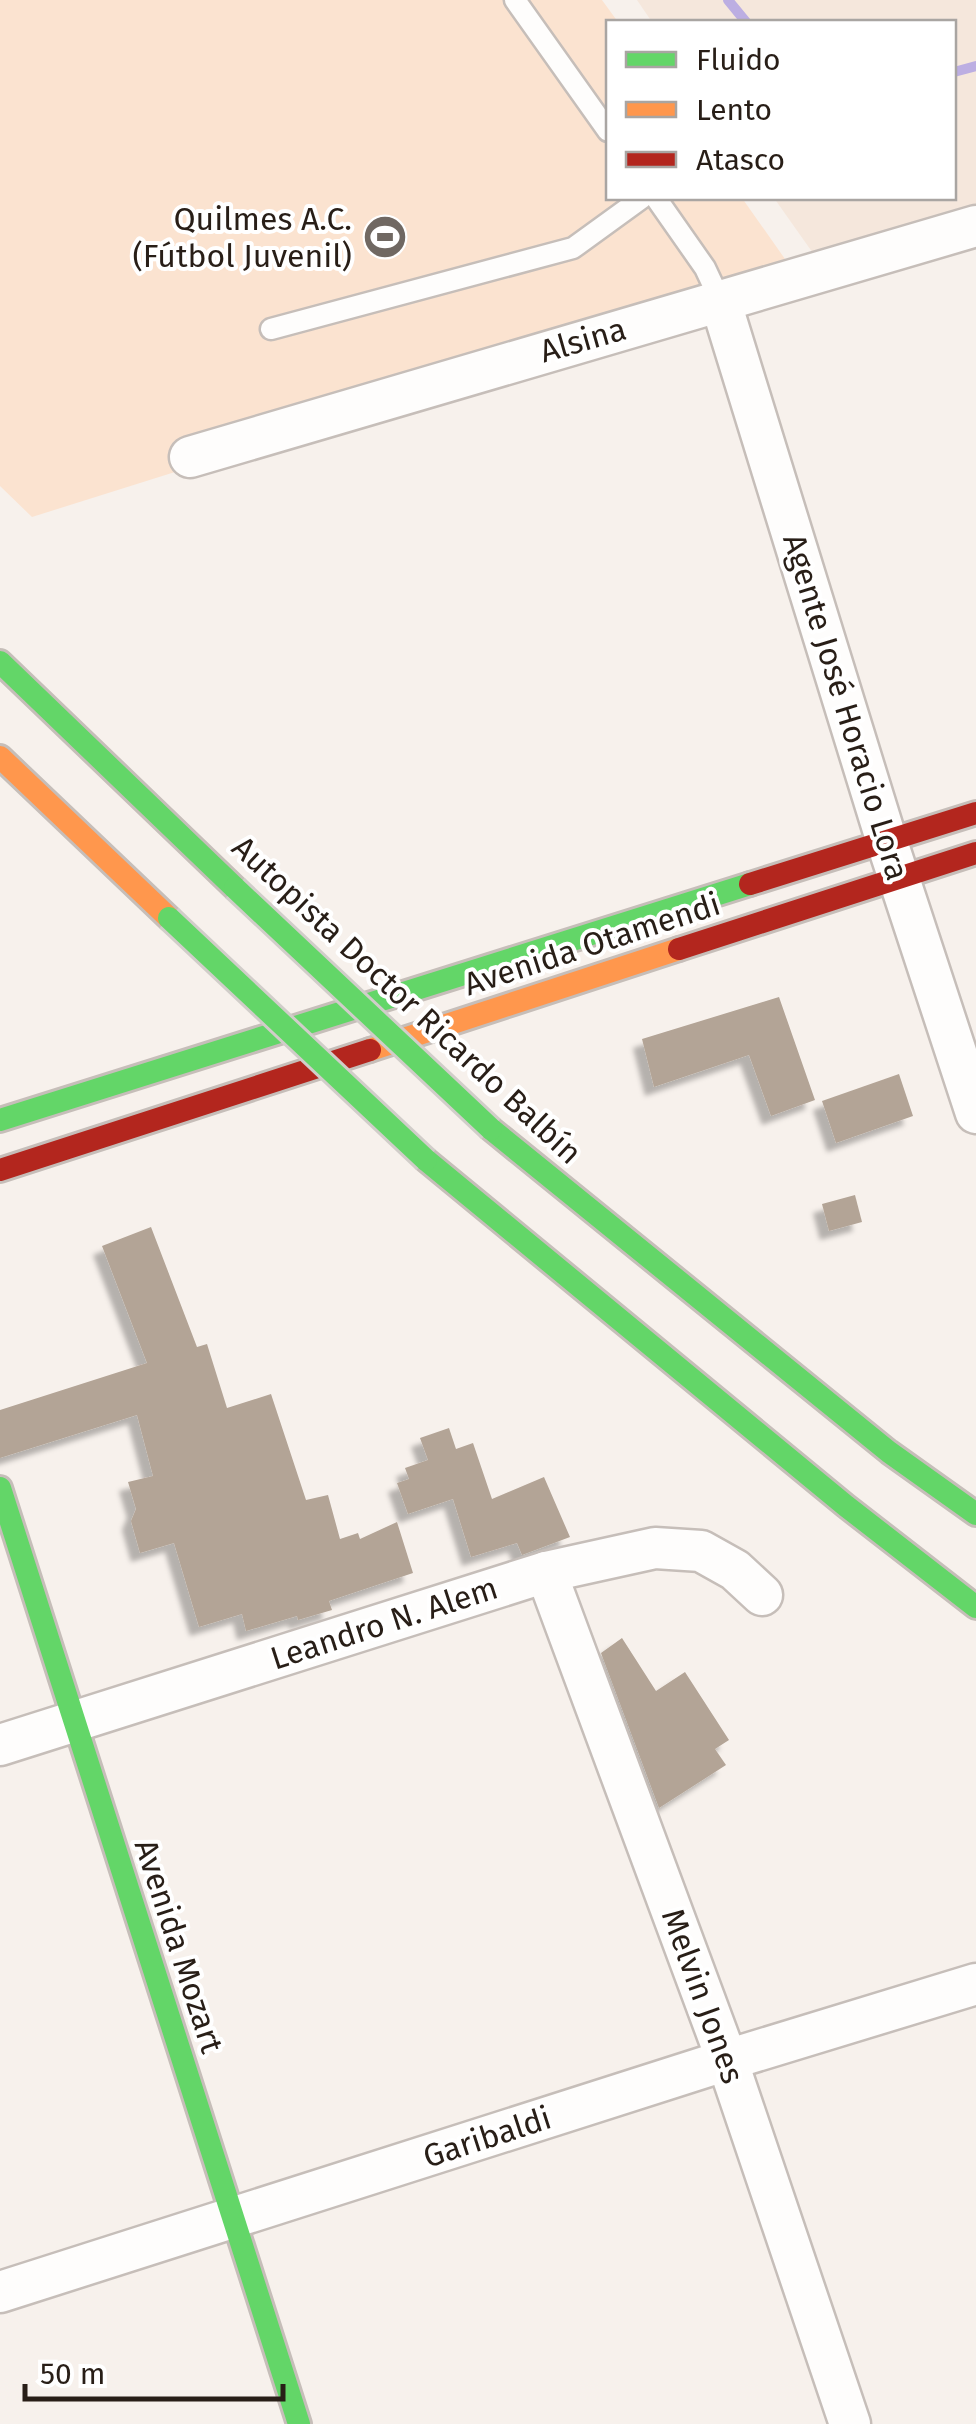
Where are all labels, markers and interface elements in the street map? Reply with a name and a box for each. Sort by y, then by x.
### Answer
legend [606,20,956,200]
text: Fluido [696,42,781,78]
text: Lento [696,92,772,128]
text: Atasco [696,142,785,178]
place label: Quilmes A.C. (Fútbol Juvenil) [132,200,352,275]
sports icon: Quilmes A.C. (Fútbol Juvenil) [362,214,408,260]
street label: Alsina [536,310,630,370]
street label: Agente José Horacio Lora [775,529,917,885]
street label: Autopista Doctor Ricardo Balbín [225,828,589,1172]
street label: Avenida Otamendi [459,885,725,1003]
street label: Leandro N. Alem [266,1568,502,1678]
street label: Avenida Mozart [127,1834,232,2058]
street label: Melvin Jones [654,1904,752,2088]
street label: Garibaldi [418,2099,556,2175]
scale bar [25,2339,282,2401]
text: 50 m [40,2356,105,2392]

